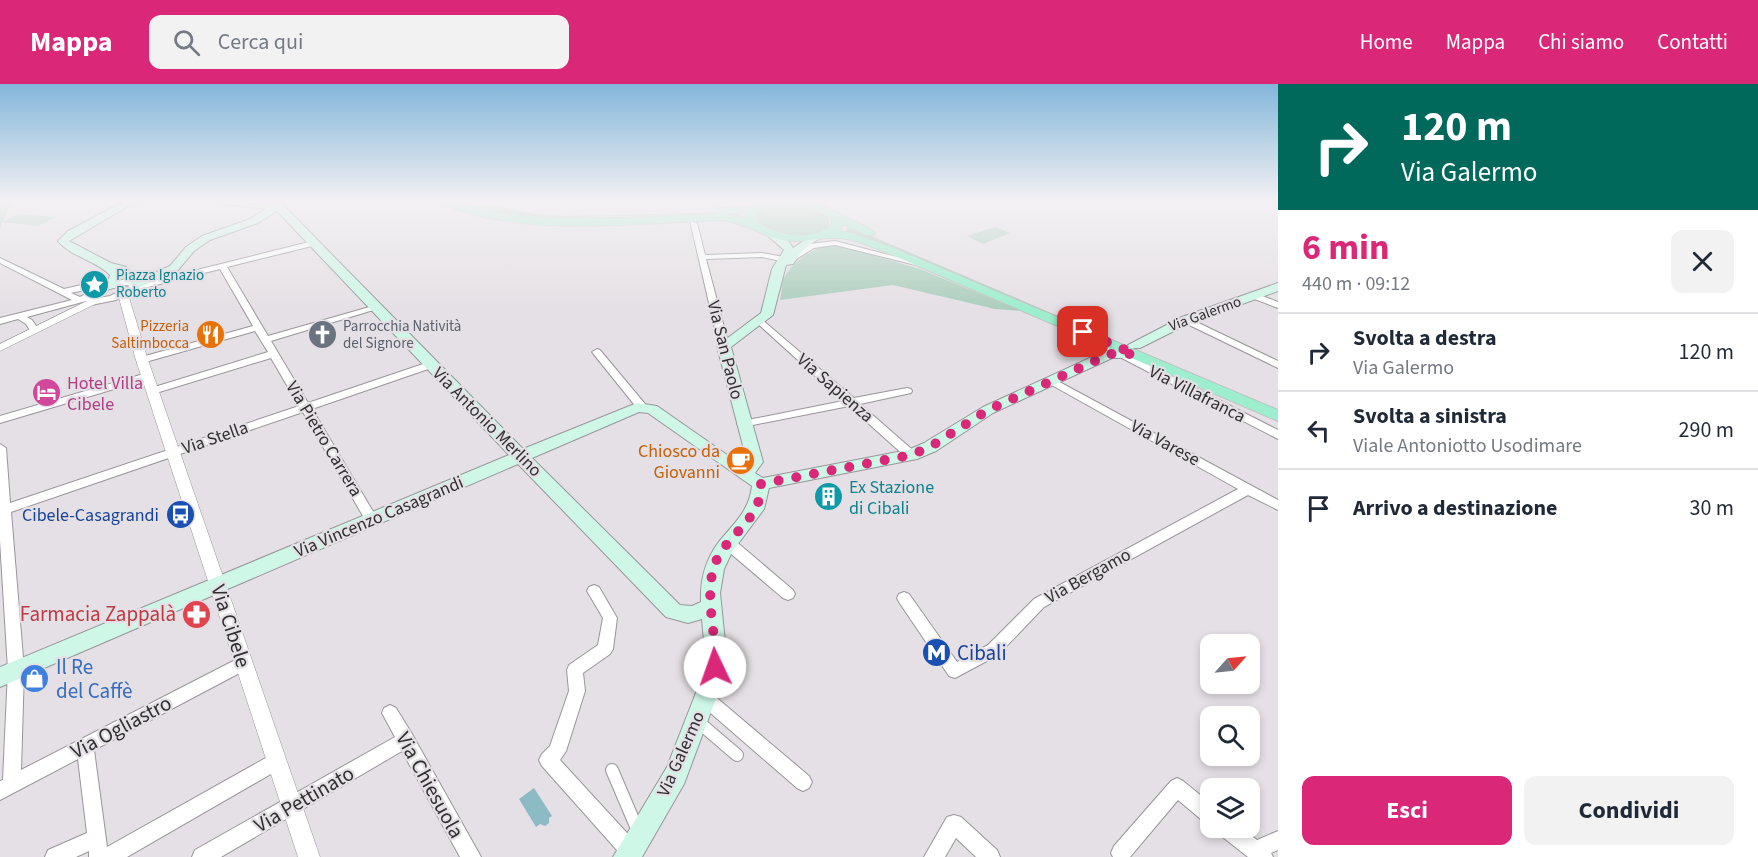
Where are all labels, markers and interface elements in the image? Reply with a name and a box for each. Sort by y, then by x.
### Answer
search box [149,15,569,69]
text: Mappa [30,22,113,62]
icon: search [170,26,203,59]
text: Cerca qui [218,26,303,58]
text: Home [1360,27,1413,57]
text: Mappa [1446,27,1505,57]
text: Chi siamo [1538,27,1624,57]
text: Contatti [1657,27,1728,57]
text: 120 m [1401,97,1512,157]
icon: right [1302,108,1380,186]
text: Via Galermo [1401,153,1538,192]
text: 6 min [1302,222,1390,273]
button: close [1671,230,1734,293]
place label: Piazza Ignazio Roberto [116,265,204,303]
place icon: Piazza Ignazio Roberto [79,268,111,300]
text: 440 m · 09:12 [1302,270,1410,298]
street label: Via Galermo [1166,291,1244,337]
street label: Via San Paolo [701,298,749,402]
pin [1057,306,1108,357]
icon: arrive [1066,315,1099,348]
place label: Pizzeria Saltimbocca [111,316,189,354]
place label: Parrocchia Natività del Signore [343,316,461,354]
restaurant icon: Pizzeria Saltimbocca [194,319,226,351]
church icon: Parrocchia Natività del Signore [306,319,338,351]
text: Svolta a destra [1353,322,1497,354]
icon: right [1302,336,1335,369]
text: 120 m [1679,336,1734,368]
street label: Via Sapienza [791,348,879,428]
text: Via Galermo [1353,354,1454,382]
street label: Via Villafranca [1144,359,1250,429]
street label: Via Antonio Merlino [427,362,547,482]
place label: Hotel Villa Cibele [67,371,143,417]
hotel icon: Hotel Villa Cibele [30,377,62,409]
street label: Via Pietro Carrera [280,377,368,501]
text: Svolta a sinistra [1353,400,1507,432]
street label: Via Varese [1126,414,1204,472]
icon: left [1302,414,1335,447]
text: 290 m [1679,414,1734,446]
street label: Via Stella [179,415,251,461]
text: Viale Antoniotto Usodimare [1353,432,1582,460]
place label: Chiosco da Giovanni [638,439,720,485]
cafe icon: Chiosco da Giovanni [725,445,757,477]
street label: Via Vincenzo Casagrandi [291,470,467,564]
place label: Ex Stazione di Cibali [849,475,934,521]
building icon: Ex Stazione di Cibali [812,481,844,513]
icon: arrive [1302,492,1335,525]
text: Arrivo a destinazione [1353,492,1558,524]
text: 30 m [1689,492,1734,524]
bus stop icon: Cibele-Casagrandi [164,499,196,531]
place label: Cibele-Casagrandi [22,503,159,528]
street label: Via Bergamo [1041,542,1135,610]
street label: Via Cibele [203,581,259,671]
pharmacy icon: Farmacia Zappalà [181,598,213,630]
place label: Farmacia Zappalà [20,599,176,629]
north arrow [1200,634,1260,694]
map controls [1200,634,1260,838]
position arrow [683,635,747,699]
metro station icon: Cibali [920,637,952,669]
place label: Cibali [957,638,1007,668]
place label: Il Re del Caffè [56,652,133,706]
shop icon: Il Re del Caffè [19,663,51,695]
street label: Via Ogliastro [65,688,177,766]
button: search [1200,706,1260,766]
street label: Via Galermo [651,707,711,801]
street label: Via Chiesuola [388,726,472,844]
street label: Via Pettinato [248,758,360,840]
button: Esci [1302,776,1512,845]
button: Condividi [1524,776,1734,845]
button: layers [1200,778,1260,838]

